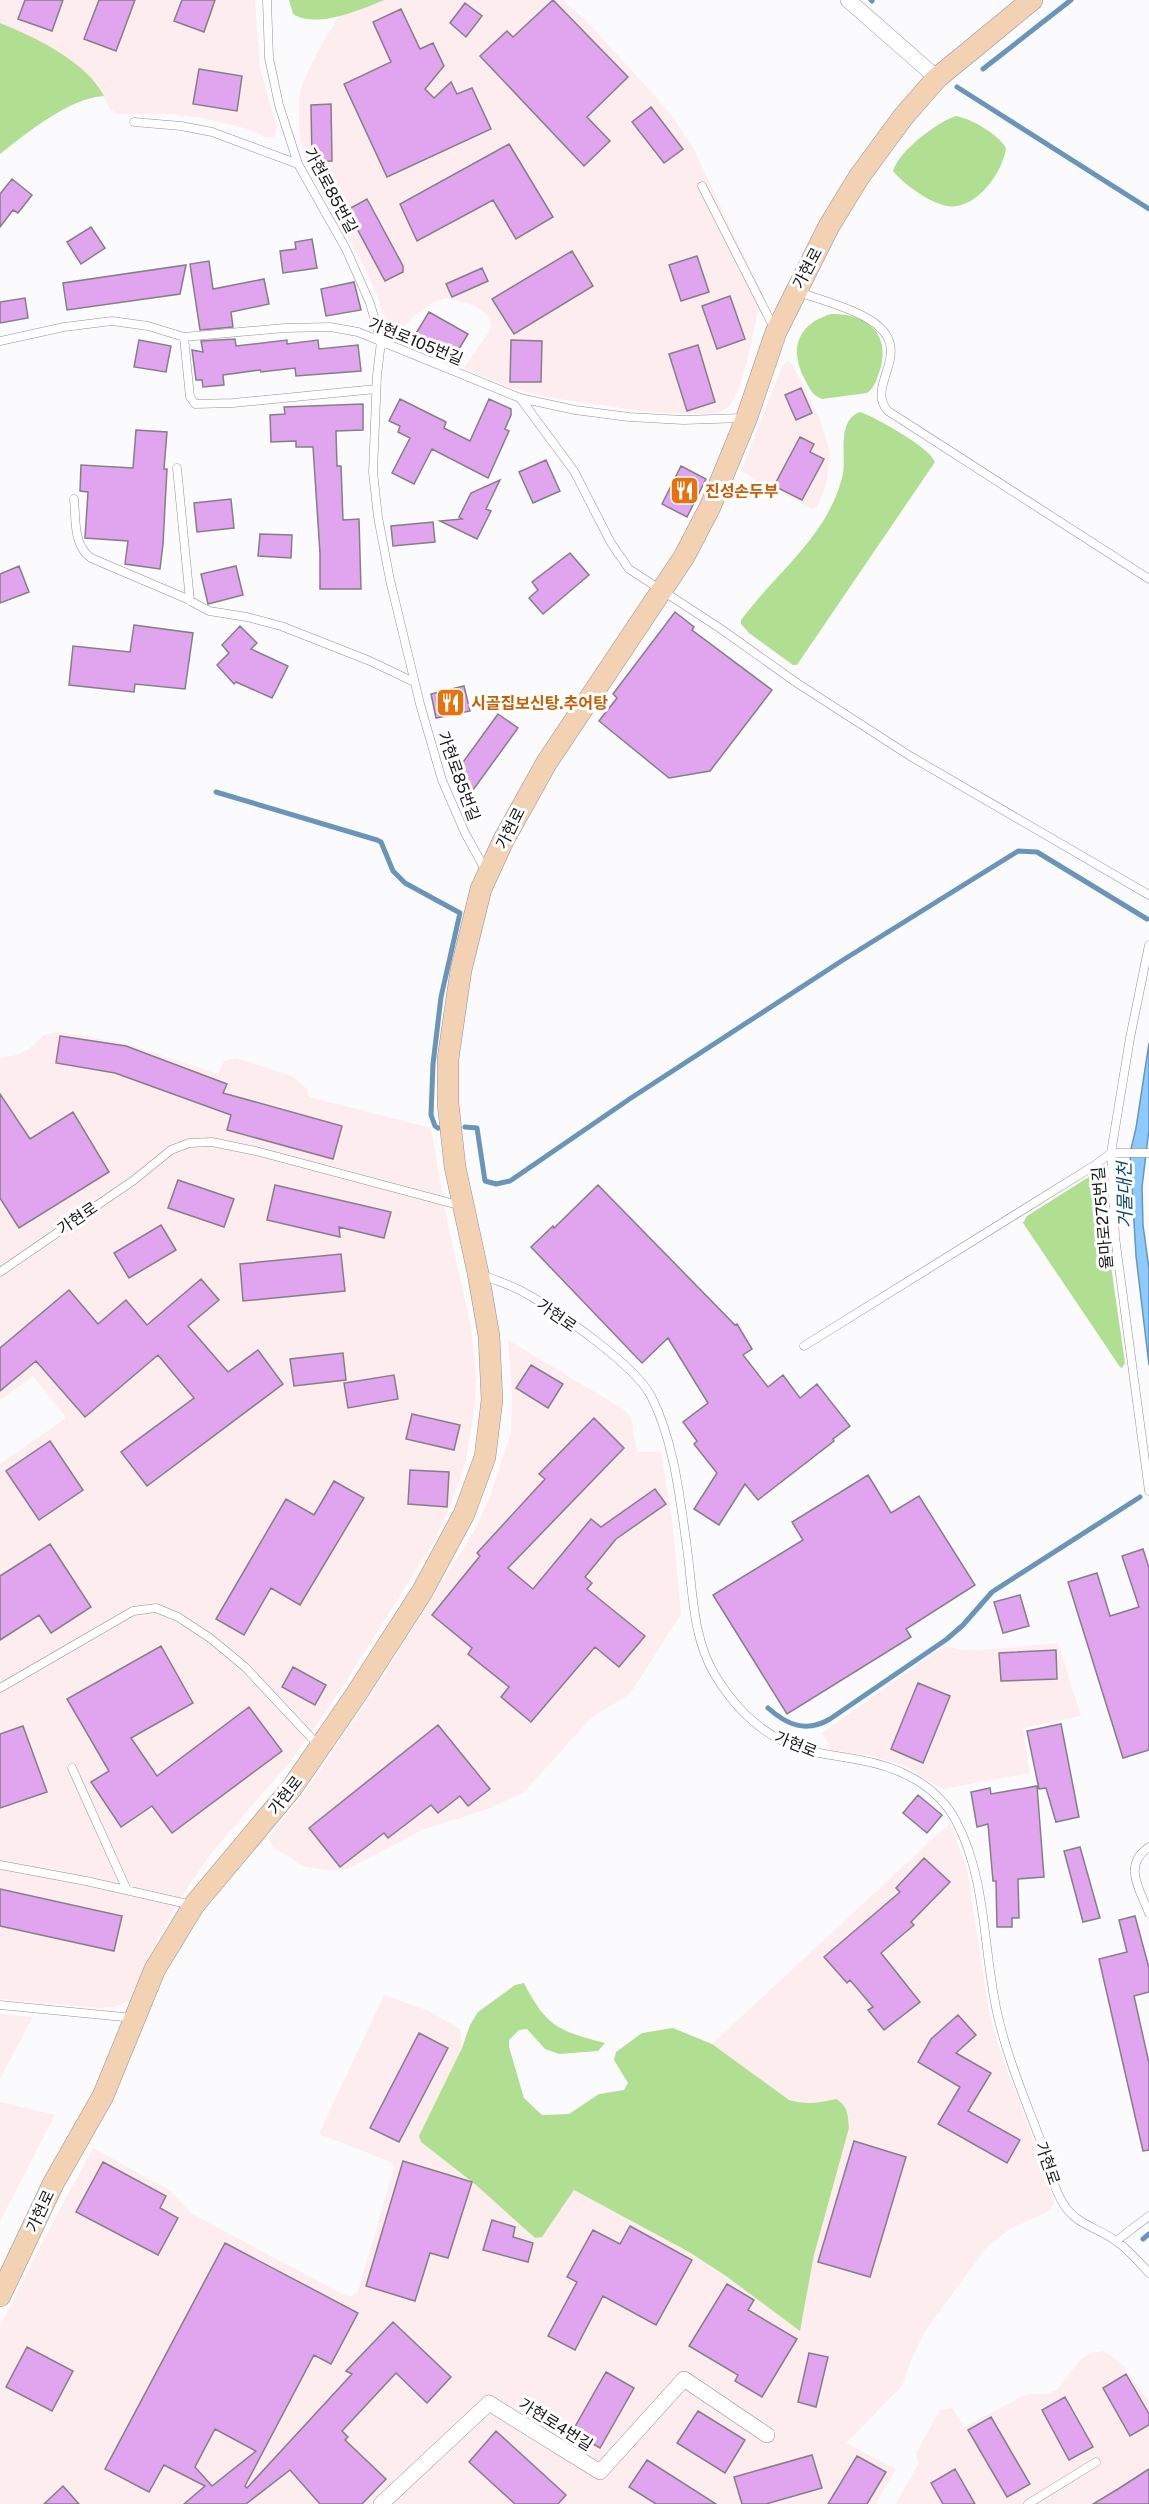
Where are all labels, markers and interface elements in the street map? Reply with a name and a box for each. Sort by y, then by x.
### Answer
street label: 가현로85번길 [300,144,361,236]
street label: 가현로 [789,244,826,292]
street label: 가현로105번길 [366,314,466,369]
restaurant icon: 진성손두부 [668,475,700,507]
place label: 진성손두부 [705,482,779,501]
restaurant icon: 시골집보신탕.추어탕 [434,687,466,719]
place label: 시골집보신탕.추어탕 [471,694,608,713]
street label: 가현로85번길 [433,729,484,824]
street label: 가현로 [492,804,529,852]
water label: 거물대천 [1113,1159,1136,1228]
street label: 율마로275번길 [1089,1166,1116,1270]
street label: 가현로 [54,1198,101,1239]
street label: 가현로 [533,1295,580,1336]
street label: 가현로 [772,1727,820,1762]
street label: 가현로 [264,1772,307,1819]
street label: 가현로 [1031,2139,1064,2187]
street label: 가현로 [23,2187,59,2235]
street label: 가현로4번길 [515,2394,596,2455]

